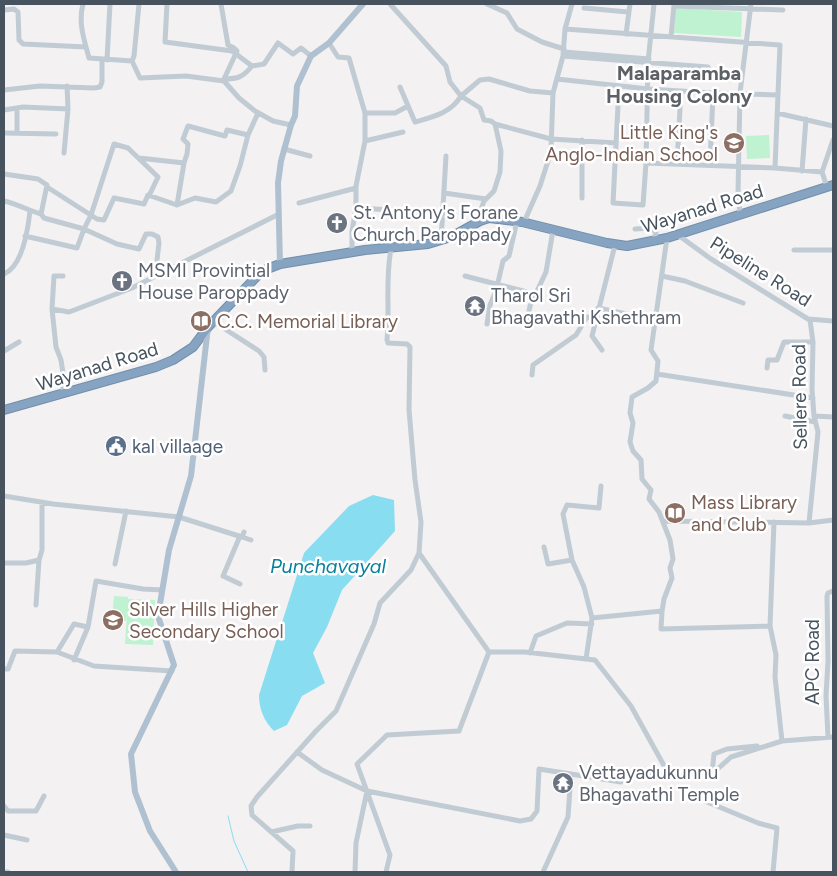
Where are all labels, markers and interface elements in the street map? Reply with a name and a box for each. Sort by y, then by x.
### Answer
district label: Malaparamba Housing Colony [606,61,752,108]
place label: Little King's Anglo-Indian School [545,121,718,166]
school or university icon: Little King's Anglo-Indian School [722,131,746,155]
street label: Wayanad Road [638,179,766,238]
place label: St. Antony's Forane Church Paroppady [353,201,518,246]
church icon: St. Antony's Forane Church Paroppady [325,211,349,235]
street label: Pipeline Road [706,231,816,312]
place label: MSMI Provintial House Paroppady [138,259,289,304]
church icon: MSMI Provintial House Paroppady [110,269,134,293]
place label: Tharol Sri Bhagavathi Kshethram [491,284,681,329]
temple icon: Tharol Sri Bhagavathi Kshethram [463,294,487,318]
library icon: C.C. Memorial Library [189,309,213,333]
place label: C.C. Memorial Library [217,310,398,333]
street label: Wayanad Road [33,337,161,396]
street label: Sellere Road [787,344,812,450]
public building icon: kal villaage [104,434,128,458]
place label: kal villaage [132,435,223,458]
place label: Mass Library and Club [691,491,797,536]
library icon: Mass Library and Club [663,501,687,525]
water label: Punchavayal [270,554,387,578]
place label: Silver Hills Higher Secondary School [129,598,284,643]
school or university icon: Silver Hills Higher Secondary School [101,608,125,632]
street label: APC Road [801,619,824,705]
place label: Vettayadukunnu Bhagavathi Temple [579,761,739,806]
temple icon: Vettayadukunnu Bhagavathi Temple [551,771,575,795]

